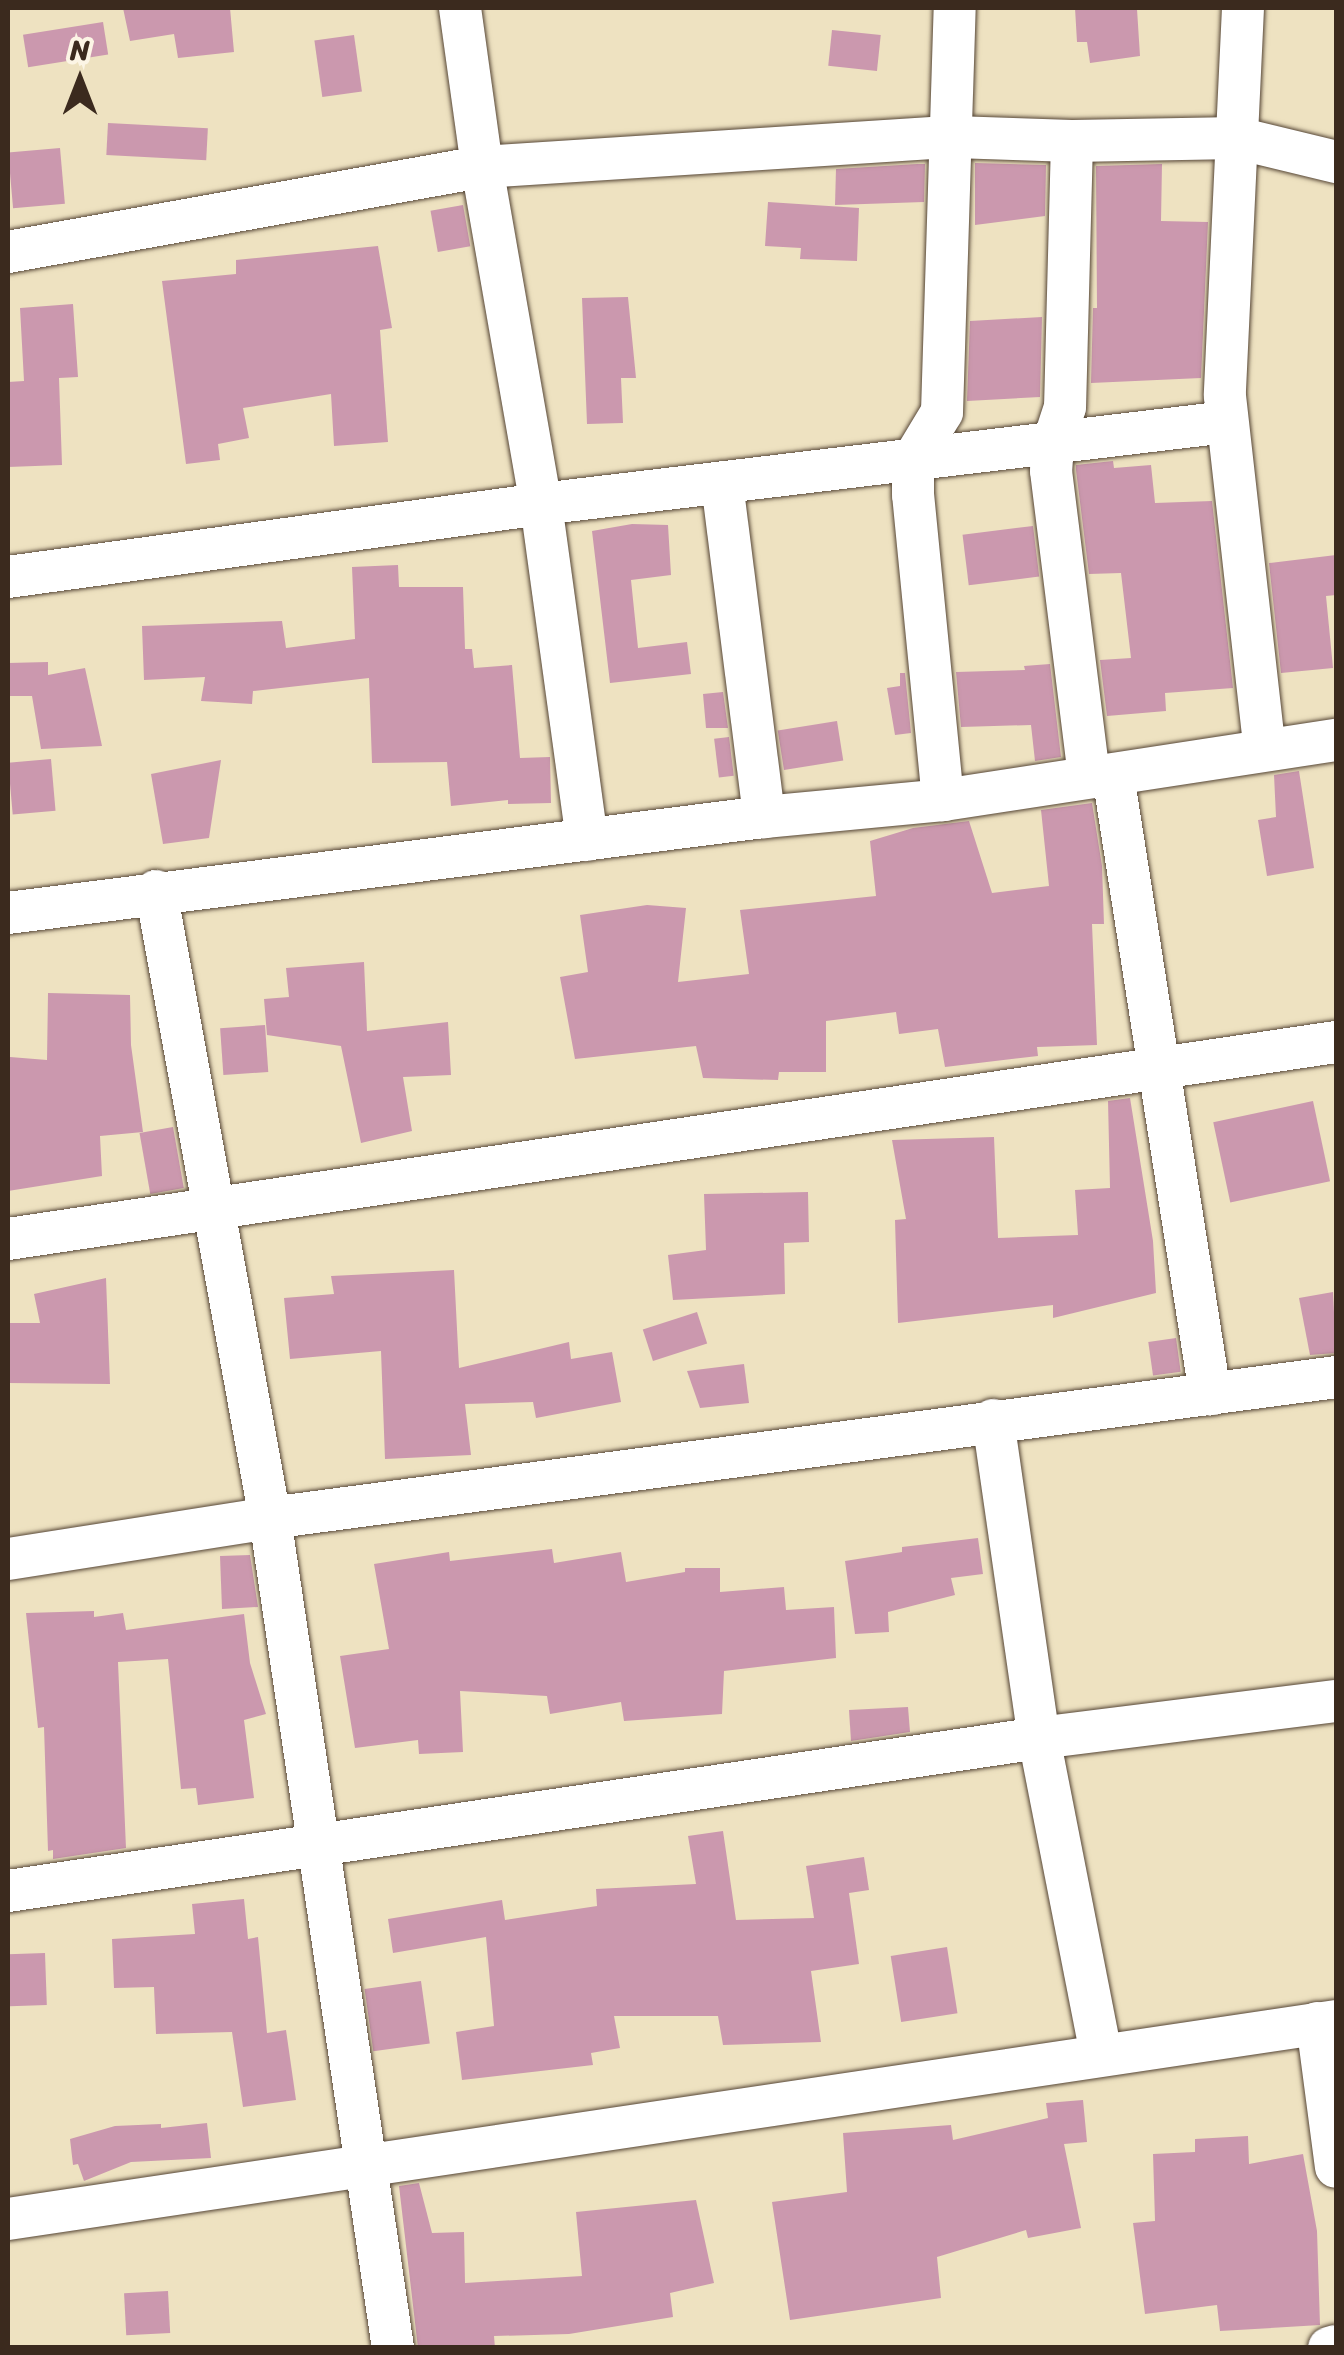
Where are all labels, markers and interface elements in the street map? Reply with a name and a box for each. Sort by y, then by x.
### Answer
text: N [70,25,90,74]
north arrow [30,30,130,130]

